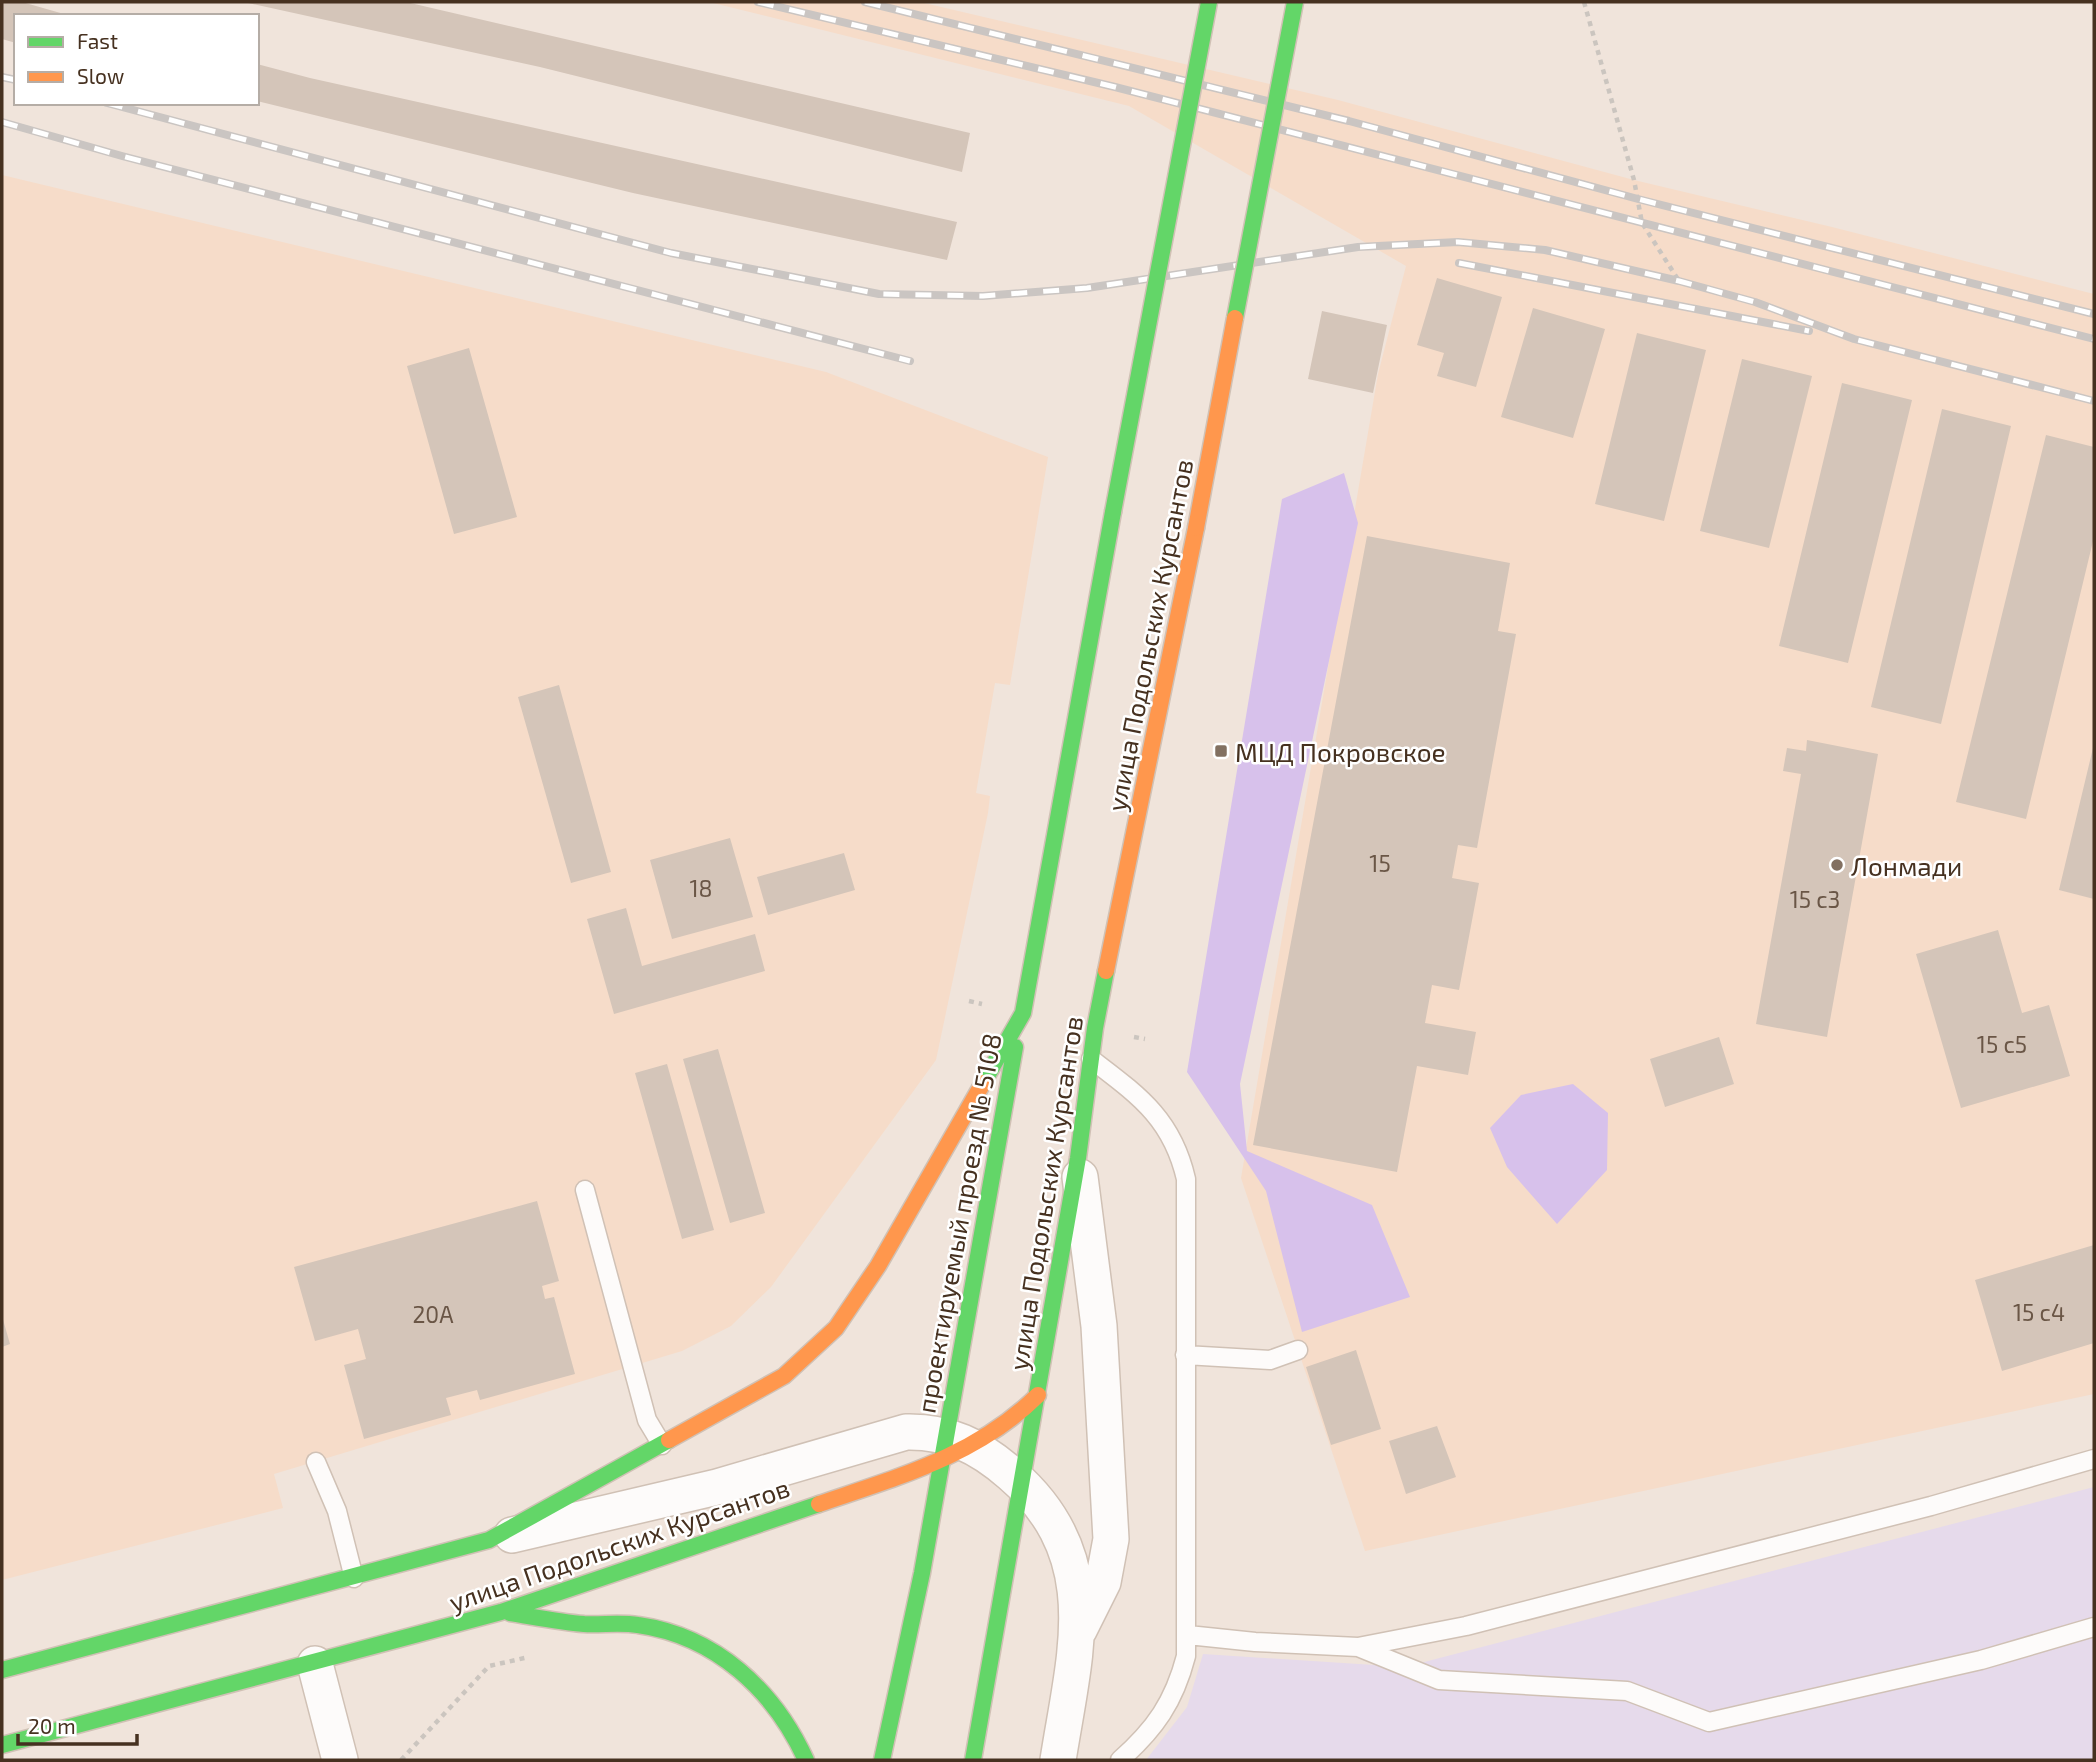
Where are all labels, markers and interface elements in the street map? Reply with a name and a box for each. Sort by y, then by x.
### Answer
legend [14,14,259,105]
text: Fast [77,28,118,53]
text: Slow [77,63,124,88]
street label: улица Подольских Курсантов [1100,456,1199,814]
place label: МЦД Покровское [1235,736,1446,767]
marker: МЦД Покровское [1213,743,1229,759]
house number: 15 [1369,849,1391,877]
place label: Лонмади [1851,850,1962,881]
marker: Лонмади [1829,857,1845,873]
house number: 18 [689,874,713,902]
house number: 15 с3 [1790,885,1840,913]
street label: улица Подольских Курсантов [1002,1014,1089,1372]
house number: 15 с5 [1977,1030,2027,1058]
street label: проектируемый проезд № 5108 [909,1031,1008,1415]
house number: 15 с4 [2013,1298,2065,1326]
house number: 20А [412,1300,454,1328]
street label: улица Подольских Курсантов [445,1471,794,1618]
scale bar [18,1702,136,1746]
text: 20 m [28,1713,76,1738]

